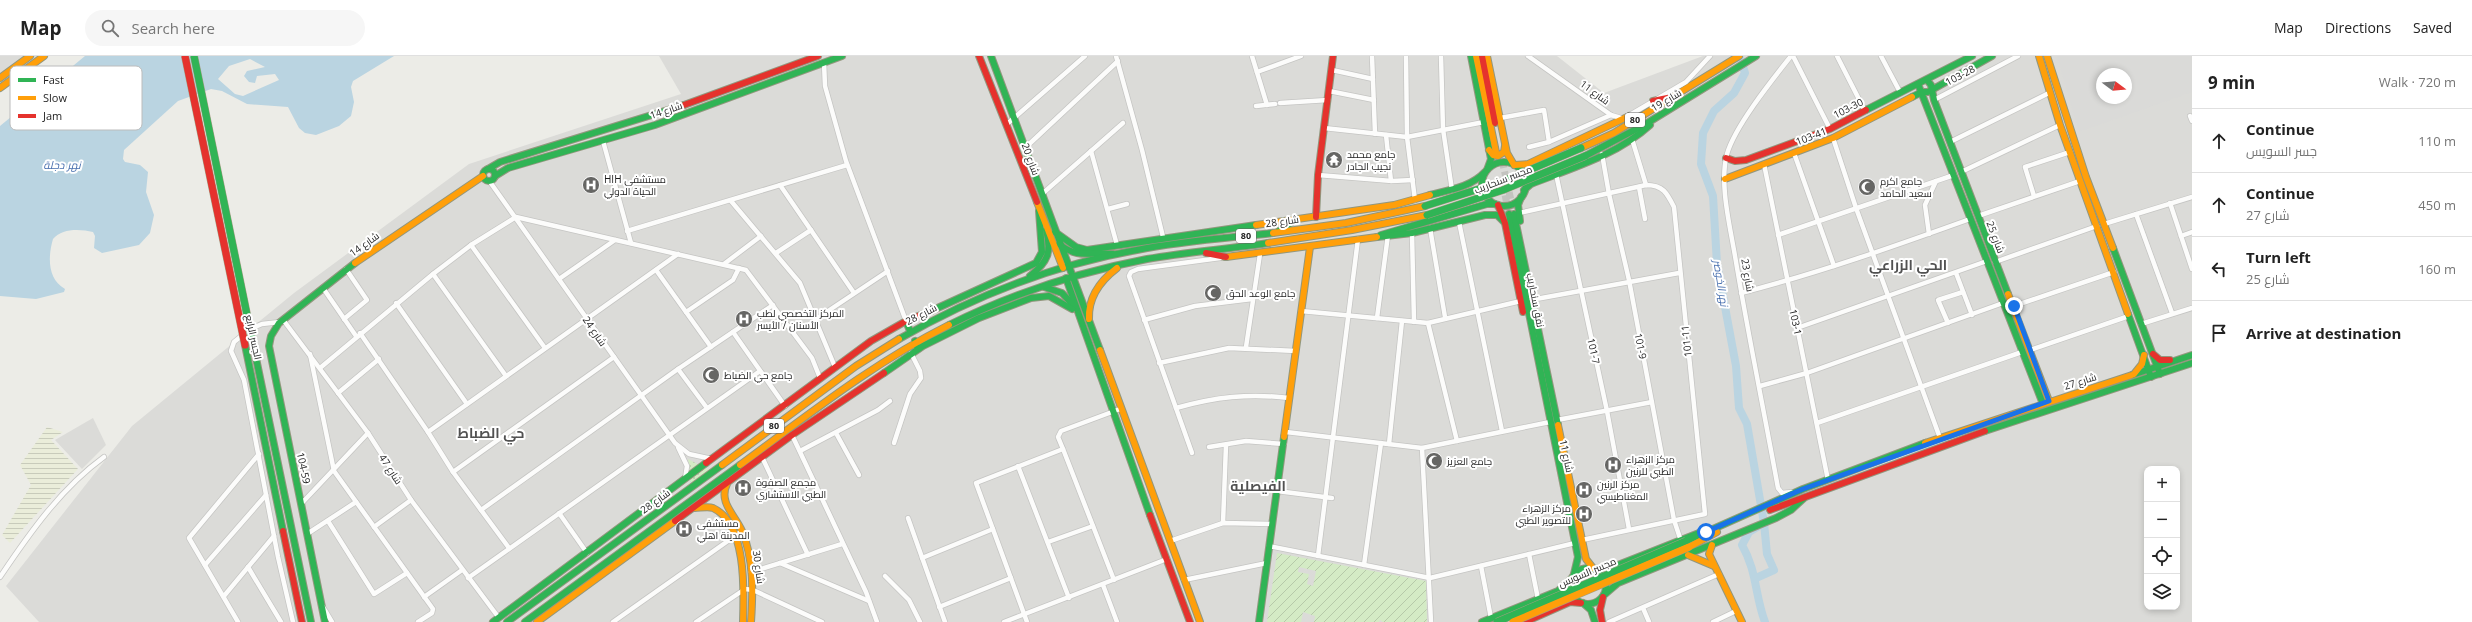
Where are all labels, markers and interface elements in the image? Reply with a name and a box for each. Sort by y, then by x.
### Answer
search box [85,10,365,46]
text: Map [20,15,61,41]
icon: search [99,17,121,39]
text: Search here [131,18,215,38]
text: Map [2274,18,2303,37]
text: Directions [2325,18,2391,37]
text: Saved [2413,18,2452,37]
street label: 103-28 [1943,61,1978,89]
legend [10,66,142,130]
north arrow [2096,68,2132,104]
text: 9 min [2208,71,2255,94]
text: Fast [43,72,64,87]
text: Walk · 720 m [2379,73,2456,91]
street label: شارع 11 [1577,77,1613,107]
street label: شارع 19 [1648,85,1684,115]
text: Slow [43,90,67,105]
street label: 103-30 [1831,94,1866,121]
street label: شارع 14 [648,98,684,122]
text: Jam [42,108,62,123]
road number: 80 [1625,113,1645,127]
text: Continue [2246,119,2314,139]
street label: 103-41 [1794,124,1828,148]
icon: ahead [2208,130,2230,152]
text: 110 m [2418,132,2456,150]
street label: شارع 20 [1019,141,1043,177]
text: جسر السويس [2246,142,2317,160]
place label: جامع محمد نجيب الجادر [1346,147,1395,173]
temple icon: جامع محمد نجيب الجادر [1324,150,1344,170]
water label: نهر دجلة [43,157,82,172]
street label: مجسر سنحاريب [1472,162,1534,196]
place label: HIH مستشفى الحياة الدولي [604,172,666,199]
place label: جامع اكرم سعيد الحامد [1880,174,1932,200]
hospital icon: HIH مستشفى الحياة الدولي [581,175,601,195]
mosque icon: جامع اكرم سعيد الحامد [1857,177,1877,197]
text: Continue [2246,183,2314,203]
icon: ahead [2208,194,2230,216]
text: 450 m [2418,196,2456,214]
text: شارع 27 [2246,206,2289,224]
street label: شارع 28 [1264,212,1300,230]
street label: شارع 25 [1983,219,2009,255]
street label: شارع 14 [346,229,382,259]
road number: 80 [1236,229,1256,243]
text: Turn left [2246,247,2311,267]
district label: الحي الزراعي [1869,255,1947,277]
water label: نهر الخوصر [1710,256,1733,308]
street label: شارع 23 [1738,257,1758,293]
icon: left [2208,258,2230,280]
text: 160 m [2418,260,2456,278]
text: شارع 25 [2246,270,2289,288]
street label: نفق سنحاريب [1524,272,1548,328]
mosque icon: جامع الوعد الحق [1203,283,1223,303]
place label: جامع الوعد الحق [1226,286,1295,300]
route end [2005,297,2023,315]
street label: شارع 28 [903,300,939,328]
place label: المركز التخصصي لطب الأسنان / الأيسر [756,306,844,332]
street label: 103-1 [1786,308,1806,336]
hospital icon: المركز التخصصي لطب الأسنان / الأيسر [734,309,754,329]
street label: الجسر الرابع [242,313,266,361]
street label: شارع 24 [580,313,610,349]
icon: arrive [2208,322,2230,344]
text: Arrive at destination [2246,323,2401,343]
street label: 101-11 [1677,324,1695,358]
street label: 101-9 [1632,332,1650,360]
street label: 101-7 [1584,337,1604,365]
mosque icon: جامع حي الضباط [701,365,721,385]
place label: جامع حي الضباط [724,368,792,383]
street label: شارع 27 [2062,369,2098,393]
road number: 80 [764,419,784,433]
district label: حي الضباط [458,423,524,445]
street label: شارع 11 [1557,438,1577,474]
street label: 104-59 [294,451,314,485]
street label: شارع 47 [376,451,406,487]
mosque icon: جامع العزيز [1424,451,1444,471]
place label: مركز الزهراء الطبي للرنين [1626,452,1675,479]
place label: جامع العزيز [1446,454,1492,468]
hospital icon: مركز الزهراء الطبي للرنين [1603,455,1623,475]
map controls [2144,466,2180,610]
button: + [2144,466,2180,502]
place label: مجمع الصفوة الطبي الاستشاري [756,475,826,502]
district label: الفيصلية [1230,476,1286,495]
place label: مركز الرنين المغناطيسي [1597,477,1648,504]
hospital icon: مجمع الصفوة الطبي الاستشاري [733,478,753,498]
hospital icon: مركز الرنين المغناطيسي [1574,480,1594,500]
street label: شارع 28 [637,486,673,516]
place label: مركز الزهراء للتصوير الطبي [1516,501,1571,528]
button: − [2144,502,2180,538]
hospital icon: مركز الزهراء للتصوير الطبي [1574,504,1594,524]
place label: مستشفى المدينة اهلي [697,516,750,543]
hospital icon: مستشفى المدينة اهلي [674,519,694,539]
route start [1697,523,1715,541]
button: locate [2144,538,2180,574]
street label: شارع 30 [750,549,768,585]
street label: مجسر السويس [1556,554,1618,590]
button: layers [2144,574,2180,610]

